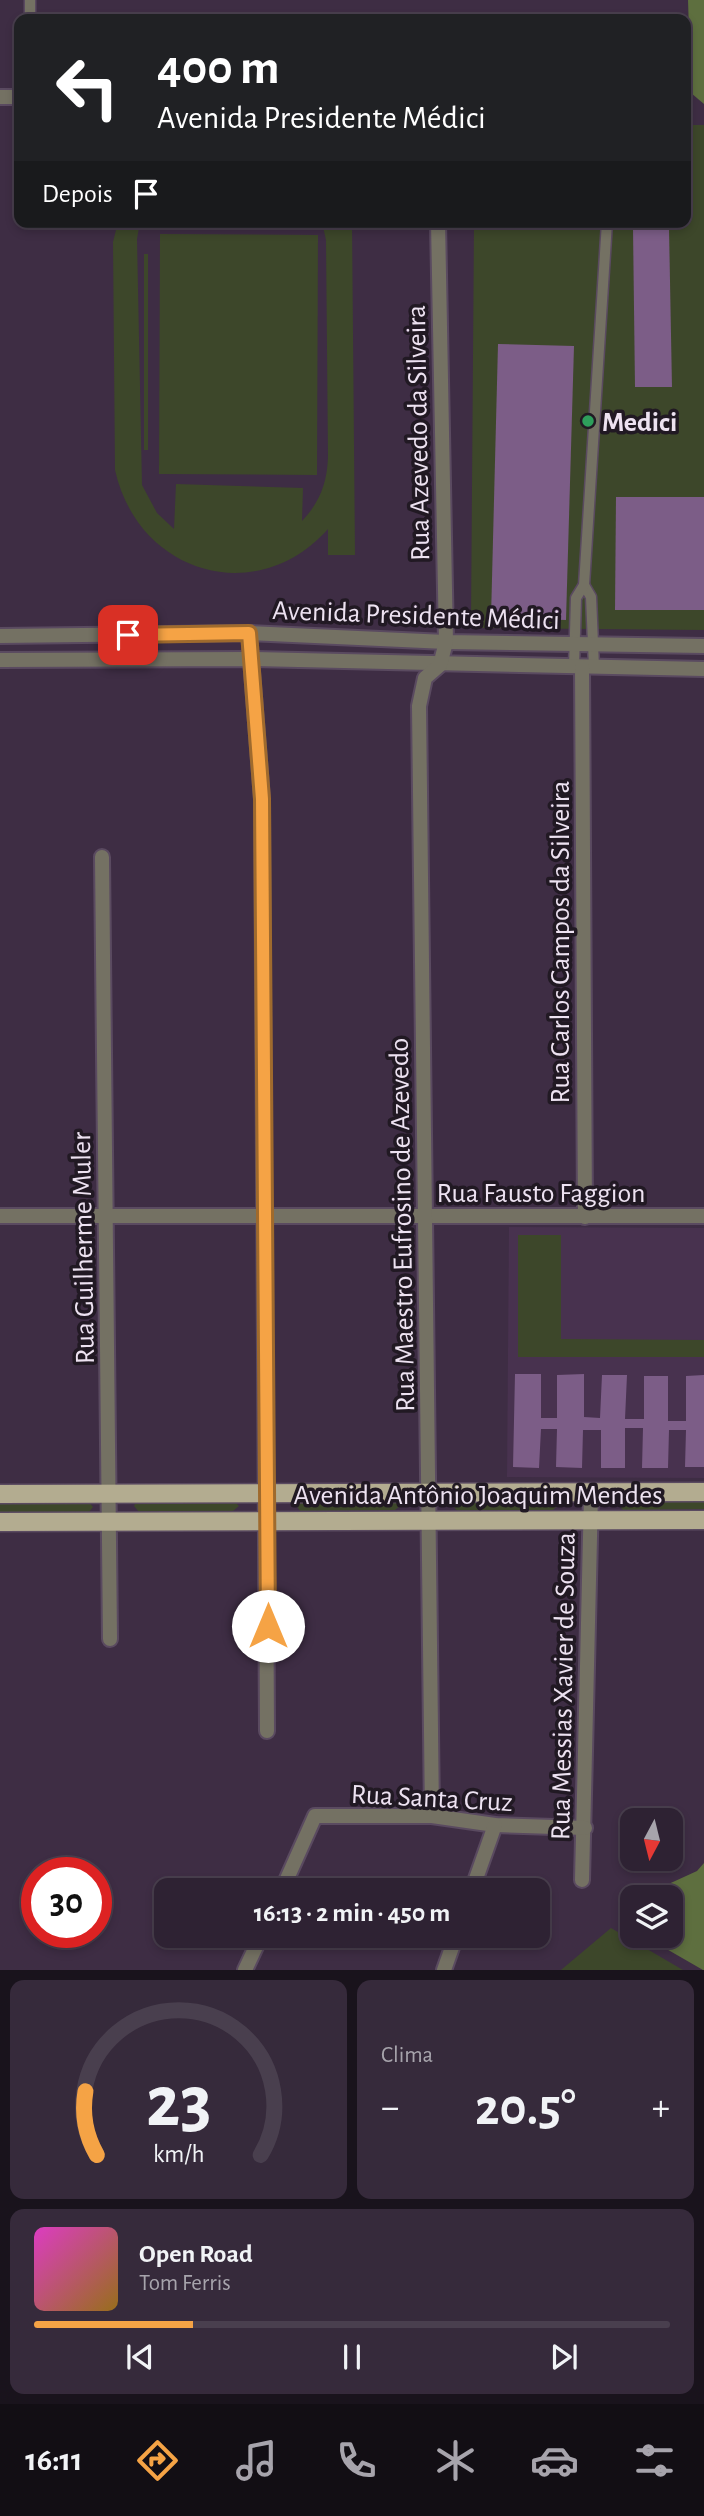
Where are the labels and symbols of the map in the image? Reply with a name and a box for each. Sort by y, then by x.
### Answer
street label: Rua Azevedo da Silveira [403,305,435,561]
place label: Medici [602,409,677,437]
marker: Medici [580,413,596,429]
street label: Avenida Presidente Médici [272,597,560,635]
pin [98,605,158,665]
street label: Rua Carlos Campos da Silveira [547,780,575,1104]
street label: Rua Maestro Eufrosino de Azevedo [386,1038,420,1412]
street label: Rua Guilherme Muler [68,1132,100,1364]
street label: Rua Fausto Faggion [437,1180,645,1208]
street label: Avenida Antônio Joaquim Mendes [293,1482,663,1510]
street label: Rua Messias Xavier de Souza [547,1532,581,1840]
position arrow [231,1589,305,1663]
street label: Rua Santa Cruz [350,1781,513,1817]
north arrow [620,1808,682,1871]
speed limit sign: 30 [21,1857,112,1948]

